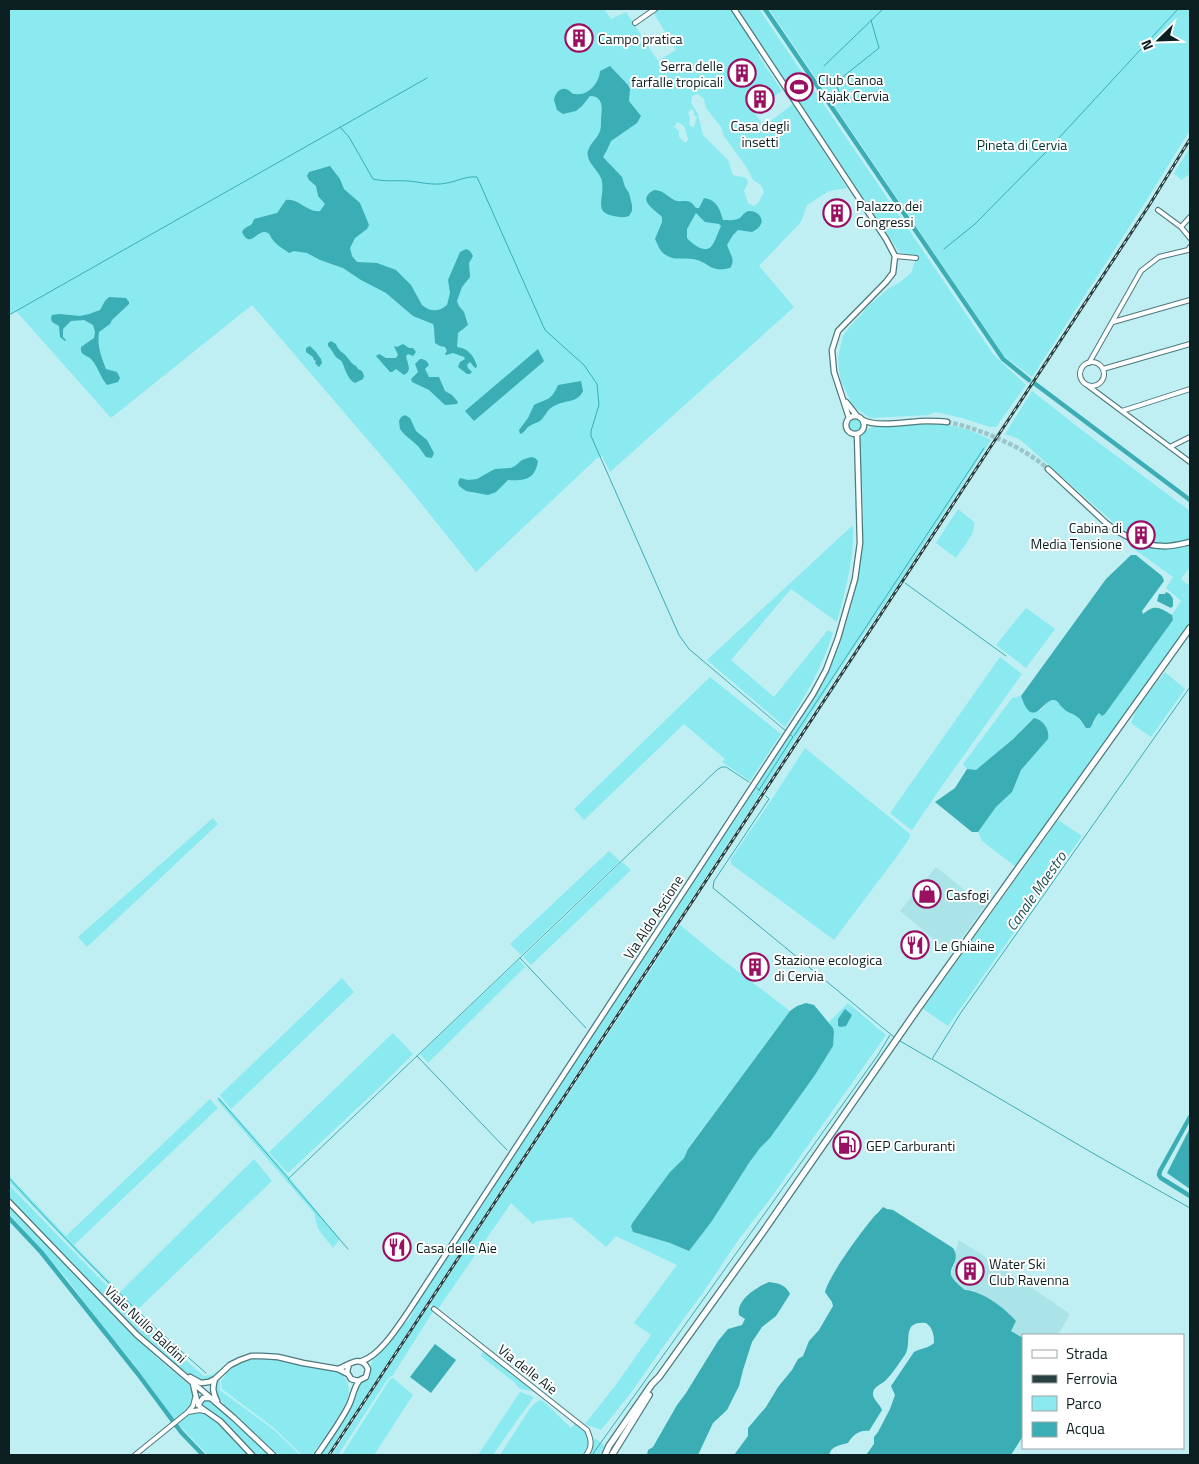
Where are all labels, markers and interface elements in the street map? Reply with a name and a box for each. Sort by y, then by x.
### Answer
north arrow [1134,15,1184,65]
building icon: Campo pratica [564,23,594,53]
place label: Campo pratica [598,28,683,49]
text: N [1135,37,1158,54]
place label: Serra delle farfalle tropicali [631,55,723,92]
building icon: Serra delle farfalle tropicali [727,58,757,88]
place label: Club Canoa Kajak Cervia [818,69,889,106]
sports icon: Club Canoa Kajak Cervia [784,72,814,102]
building icon: Casa degli insetti [745,84,775,114]
place label: Casa degli insetti [730,115,790,152]
park label: Pineta di Cervia [977,134,1067,155]
place label: Palazzo dei Congressi [856,195,922,232]
building icon: Palazzo dei Congressi [822,198,852,228]
place label: Cabina di Media Tensione [1030,517,1122,554]
building icon: Cabina di Media Tensione [1126,520,1156,550]
water label: Canale Maestro [1000,846,1072,936]
street label: Via Aldo Ascione [618,871,688,963]
shop icon: Casfogi [912,879,942,909]
place label: Casfogi [946,884,989,905]
restaurant icon: Le Ghiaine [900,930,930,960]
place label: Le Ghiaine [934,935,995,956]
place label: Stazione ecologica di Cervia [774,949,882,986]
building icon: Stazione ecologica di Cervia [740,952,770,982]
fuel station icon: GEP Carburanti [832,1130,862,1160]
place label: GEP Carburanti [866,1135,955,1156]
restaurant icon: Casa delle Aie [382,1232,412,1262]
place label: Casa delle Aie [416,1237,497,1258]
place label: Water Ski Club Ravenna [989,1253,1069,1290]
building icon: Water Ski Club Ravenna [955,1256,985,1286]
street label: Viale Nullo Baldini [100,1280,192,1368]
legend [1022,1334,1184,1449]
street label: Via delle Aie [494,1339,562,1399]
text: Strada [1066,1342,1108,1365]
text: Ferrovia [1066,1367,1118,1390]
text: Parco [1066,1392,1102,1415]
text: Acqua [1066,1417,1105,1440]

